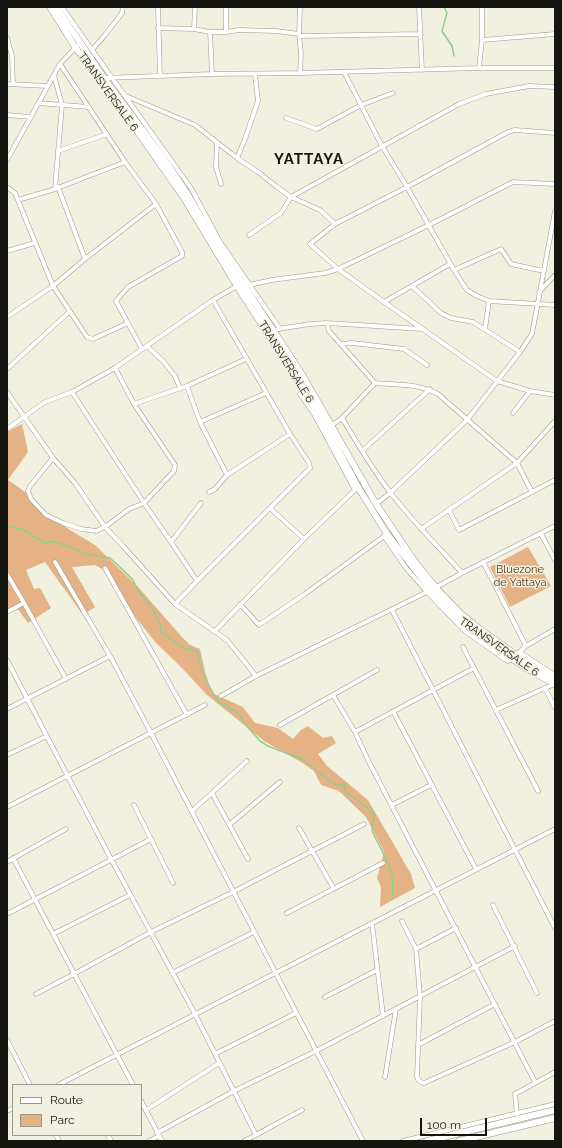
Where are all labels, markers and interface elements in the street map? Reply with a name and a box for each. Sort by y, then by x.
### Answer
street label: TRANSVERSALE 6 [75,50,141,134]
district label: YATTAYA [274,150,344,168]
street label: TRANSVERSALE 6 [255,319,317,405]
park label: Bluezone de Yattaya [493,563,547,589]
street label: TRANSVERSALE 6 [457,615,541,679]
legend [12,1084,142,1136]
text: Route [50,1093,83,1107]
scale bar [422,1110,489,1136]
text: Parc [50,1113,75,1127]
text: 100 m [427,1118,461,1132]

